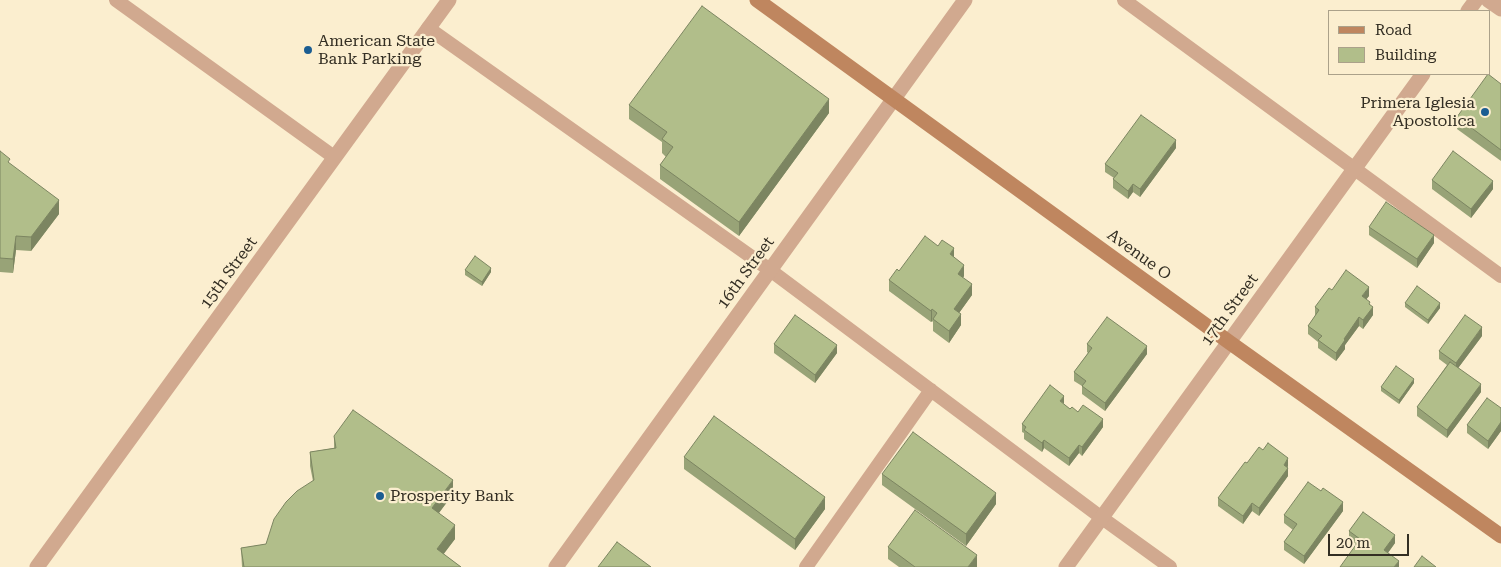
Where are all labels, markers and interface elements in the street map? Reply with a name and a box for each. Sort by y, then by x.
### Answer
legend [1328,10,1491,75]
text: Road [1375,21,1412,39]
place label: American State Bank Parking [318,31,435,69]
marker: American State Bank Parking [302,44,314,56]
text: Building [1375,46,1436,64]
place label: Primera Iglesia Apostolica [1360,93,1475,131]
marker: Primera Iglesia Apostolica [1479,106,1491,118]
street label: Avenue O [1103,225,1175,285]
street label: 15th Street [196,233,262,313]
street label: 16th Street [713,233,779,313]
street label: 17th Street [1197,270,1263,350]
place label: Prosperity Bank [390,486,514,506]
marker: Prosperity Bank [374,490,386,502]
scale bar [1331,524,1412,556]
text: 20 m [1336,534,1370,552]

